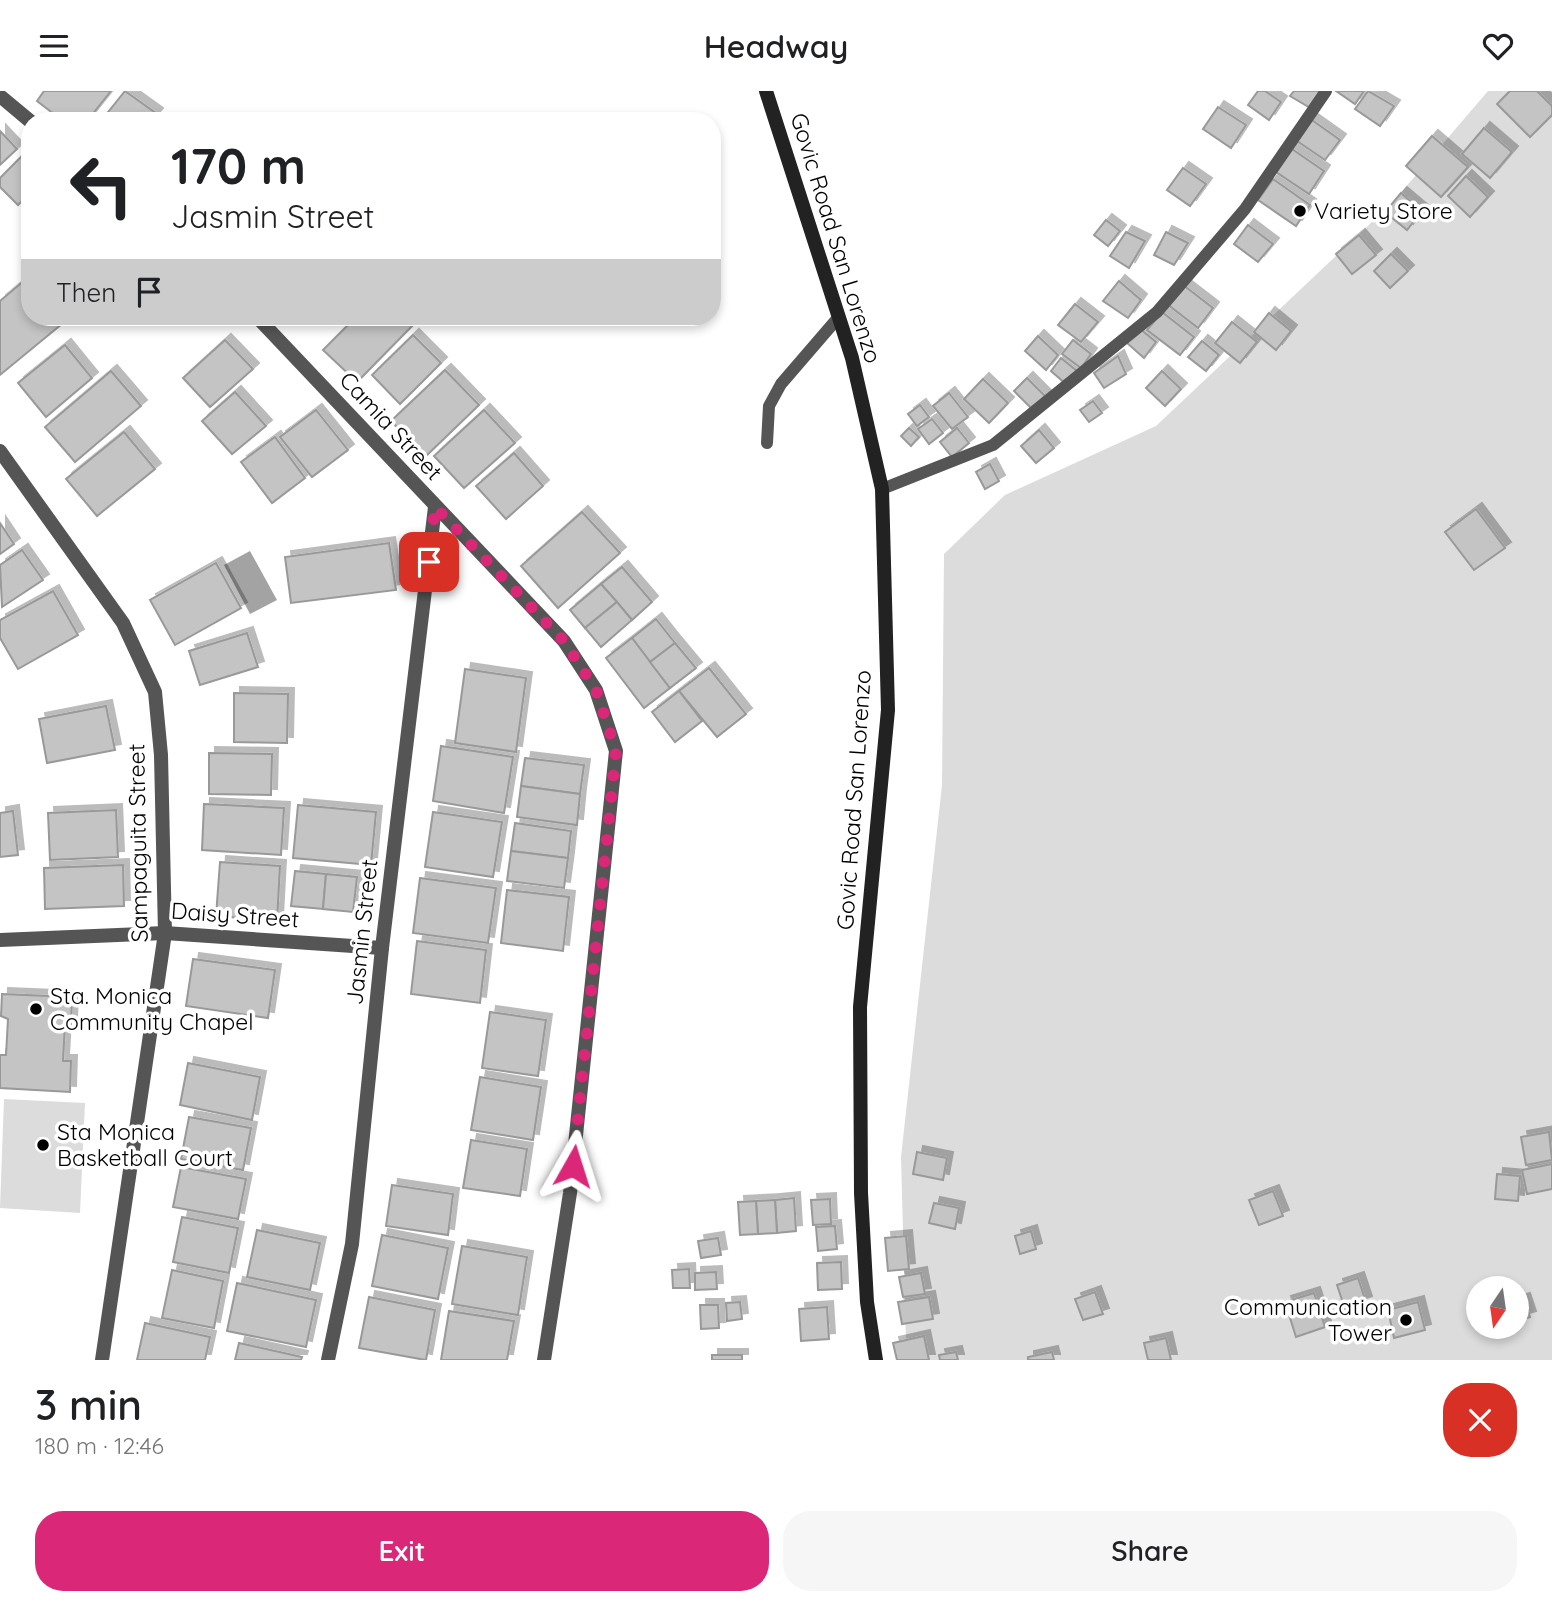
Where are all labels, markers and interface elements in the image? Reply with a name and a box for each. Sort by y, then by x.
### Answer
text: Headway [704,26,848,66]
icon: menu [35,27,73,65]
icon: heart [1479,27,1517,65]
street label: Govic Road San Lorenzo [785,109,888,367]
text: 170 m [171,135,306,196]
icon: left [56,140,147,231]
text: Jasmin Street [171,196,374,236]
place label: Variety Store [1314,196,1453,225]
marker: Variety Store [1292,203,1308,219]
icon: arrive [130,273,168,311]
text: Then [56,276,116,309]
street label: Camia Street [334,365,449,486]
pin [399,532,459,592]
icon: arrive [410,543,448,581]
street label: Govic Road San Lorenzo [830,669,877,931]
street label: Sampaguita Street [121,743,154,943]
street label: Jasmin Street [339,858,384,1006]
street label: Daisy Street [170,896,300,933]
place label: Sta. Monica Community Chapel [50,981,254,1036]
marker: Sta. Monica Community Chapel [28,1001,44,1017]
place label: Sta Monica Basketball Court [57,1117,233,1172]
position arrow [536,1129,610,1203]
marker: Sta Monica Basketball Court [35,1137,51,1153]
north arrow [1466,1276,1530,1339]
map controls [1466,1276,1529,1339]
place label: Communication Tower [1224,1292,1392,1347]
marker: Communication Tower [1398,1312,1414,1328]
text: 3 min [35,1378,142,1431]
button: close [1443,1383,1517,1457]
text: 180 m · 12:46 [35,1431,164,1460]
button: Exit [35,1511,769,1591]
button: Share [783,1511,1517,1591]

